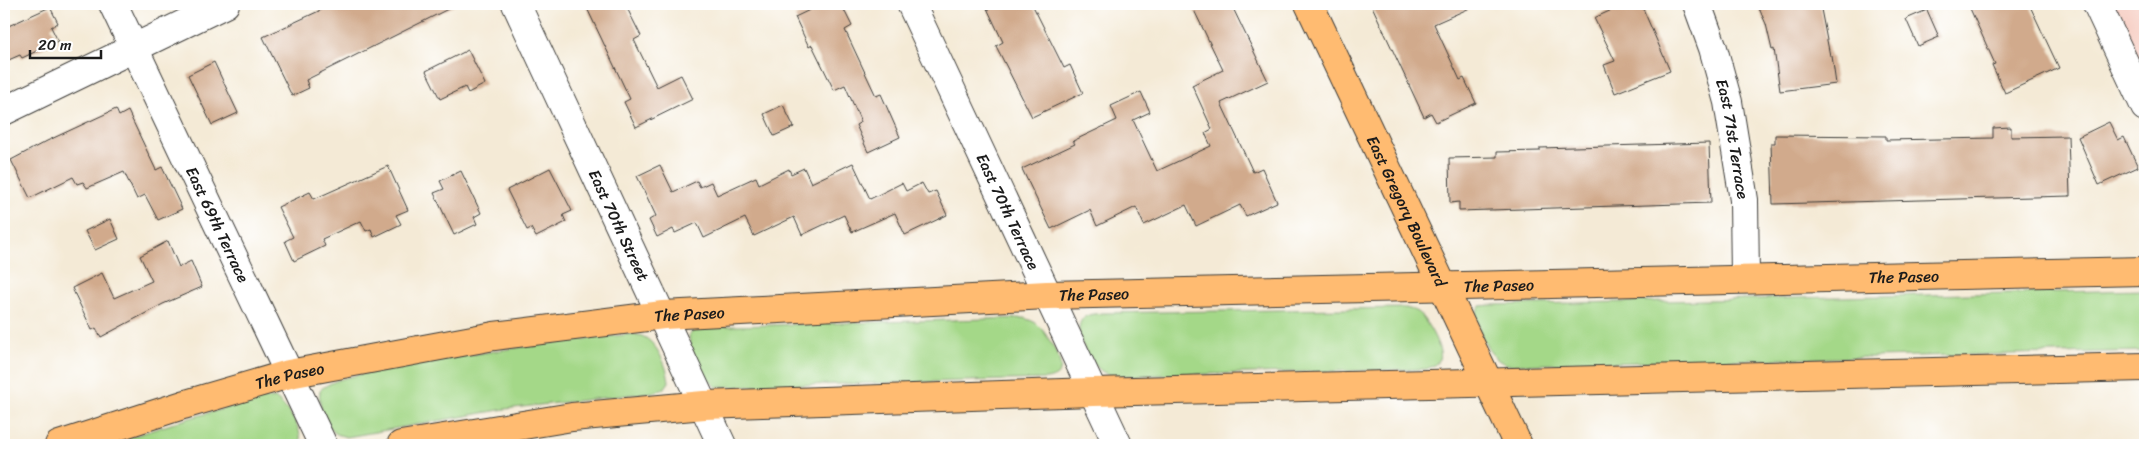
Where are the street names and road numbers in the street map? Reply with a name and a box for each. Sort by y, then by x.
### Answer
street label: East 71st Terrace [1707,75,1758,201]
street label: East Gregory Boulevard [1358,130,1456,293]
street label: East 70th Terrace [968,148,1048,275]
street label: East 69th Terrace [177,161,258,288]
street label: East 70th Street [580,164,658,286]
street label: The Paseo [1868,262,1939,292]
street label: The Paseo [1463,270,1534,301]
street label: The Paseo [1058,279,1129,310]
street label: The Paseo [653,298,725,331]
street label: The Paseo [252,354,327,398]

